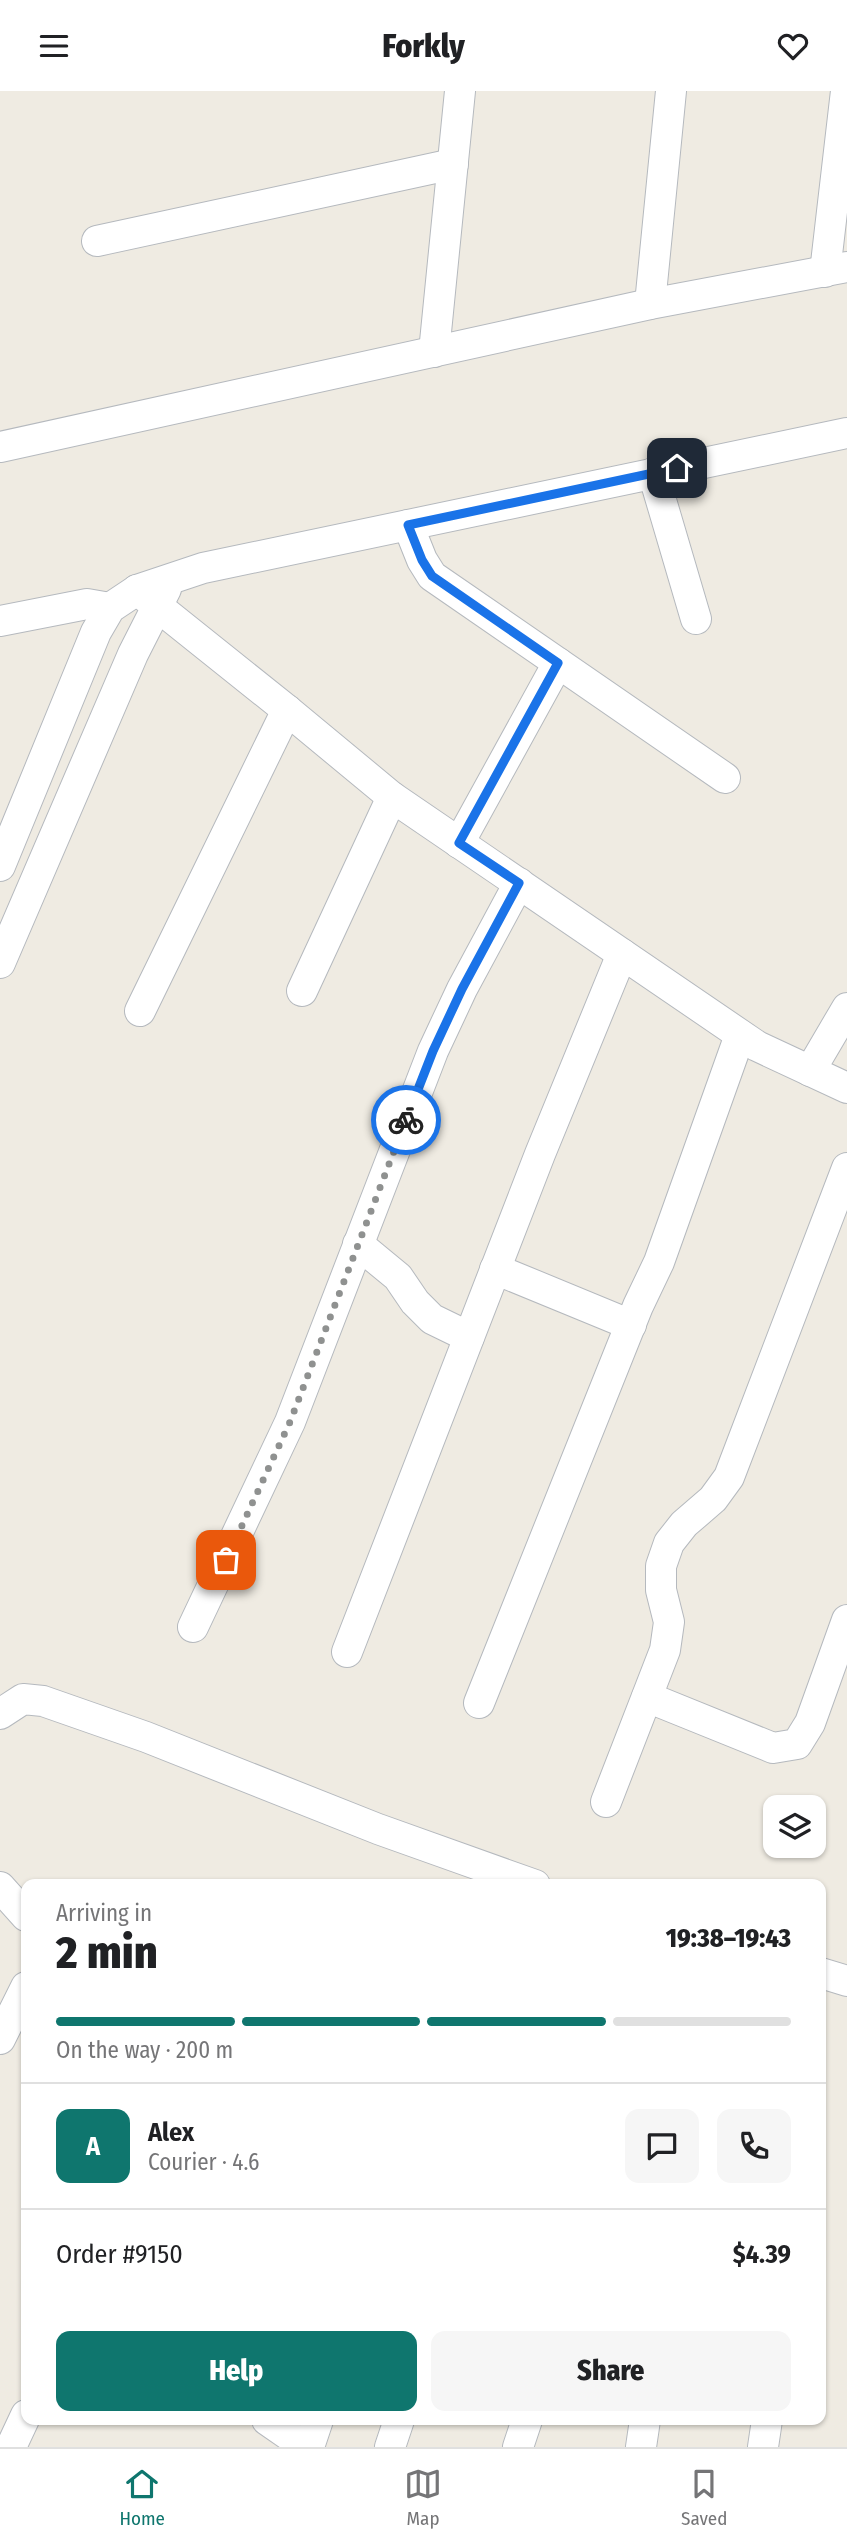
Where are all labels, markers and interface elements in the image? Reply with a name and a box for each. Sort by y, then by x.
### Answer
icon: menu [35,27,73,65]
text: Forkly [382,27,465,65]
icon: heart [774,27,812,65]
pin [647,438,707,498]
icon: home [658,449,696,487]
courier [371,1085,441,1155]
icon: bike [387,1101,425,1139]
pin [196,1530,256,1590]
icon: bag [207,1541,245,1579]
map controls [763,1795,826,1858]
button: layers [763,1795,826,1858]
text: Arriving in [56,1899,152,1927]
text: 19:38–19:43 [666,1923,791,1954]
text: 2 min [56,1925,158,1980]
text: On the way · 200 m [56,2036,233,2064]
button: chat [625,2109,699,2183]
button: phone [717,2109,791,2183]
text: Alex [148,2117,194,2148]
text: A [86,2131,100,2162]
text: Courier · 4.6 [148,2148,259,2176]
text: Order #9150 [56,2239,183,2270]
text: $4.39 [733,2239,791,2270]
button: Help [56,2331,417,2411]
button: Share [431,2331,791,2411]
tab: Home [120,2465,165,2530]
tab: Map [404,2465,442,2530]
tab: Saved [681,2465,727,2530]

